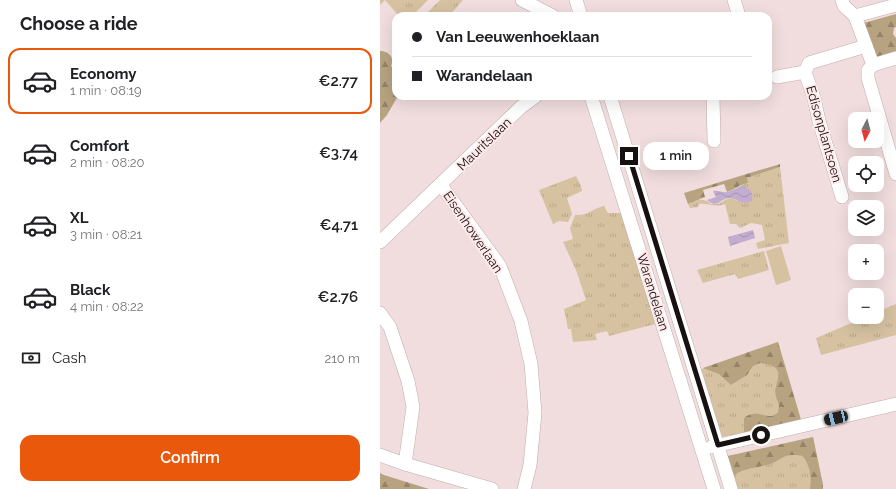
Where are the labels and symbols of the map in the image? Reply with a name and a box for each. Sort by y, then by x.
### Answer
street label: Edisonplantsoen [803,84,845,184]
north arrow [848,112,884,148]
street label: Mauritslaan [454,114,514,174]
callout: 1 min [643,142,709,170]
route end [620,147,638,165]
street label: Eisenhowerlaan [440,188,506,276]
street label: Warandelaan [634,251,672,333]
car [823,409,849,427]
route start [752,426,770,444]

